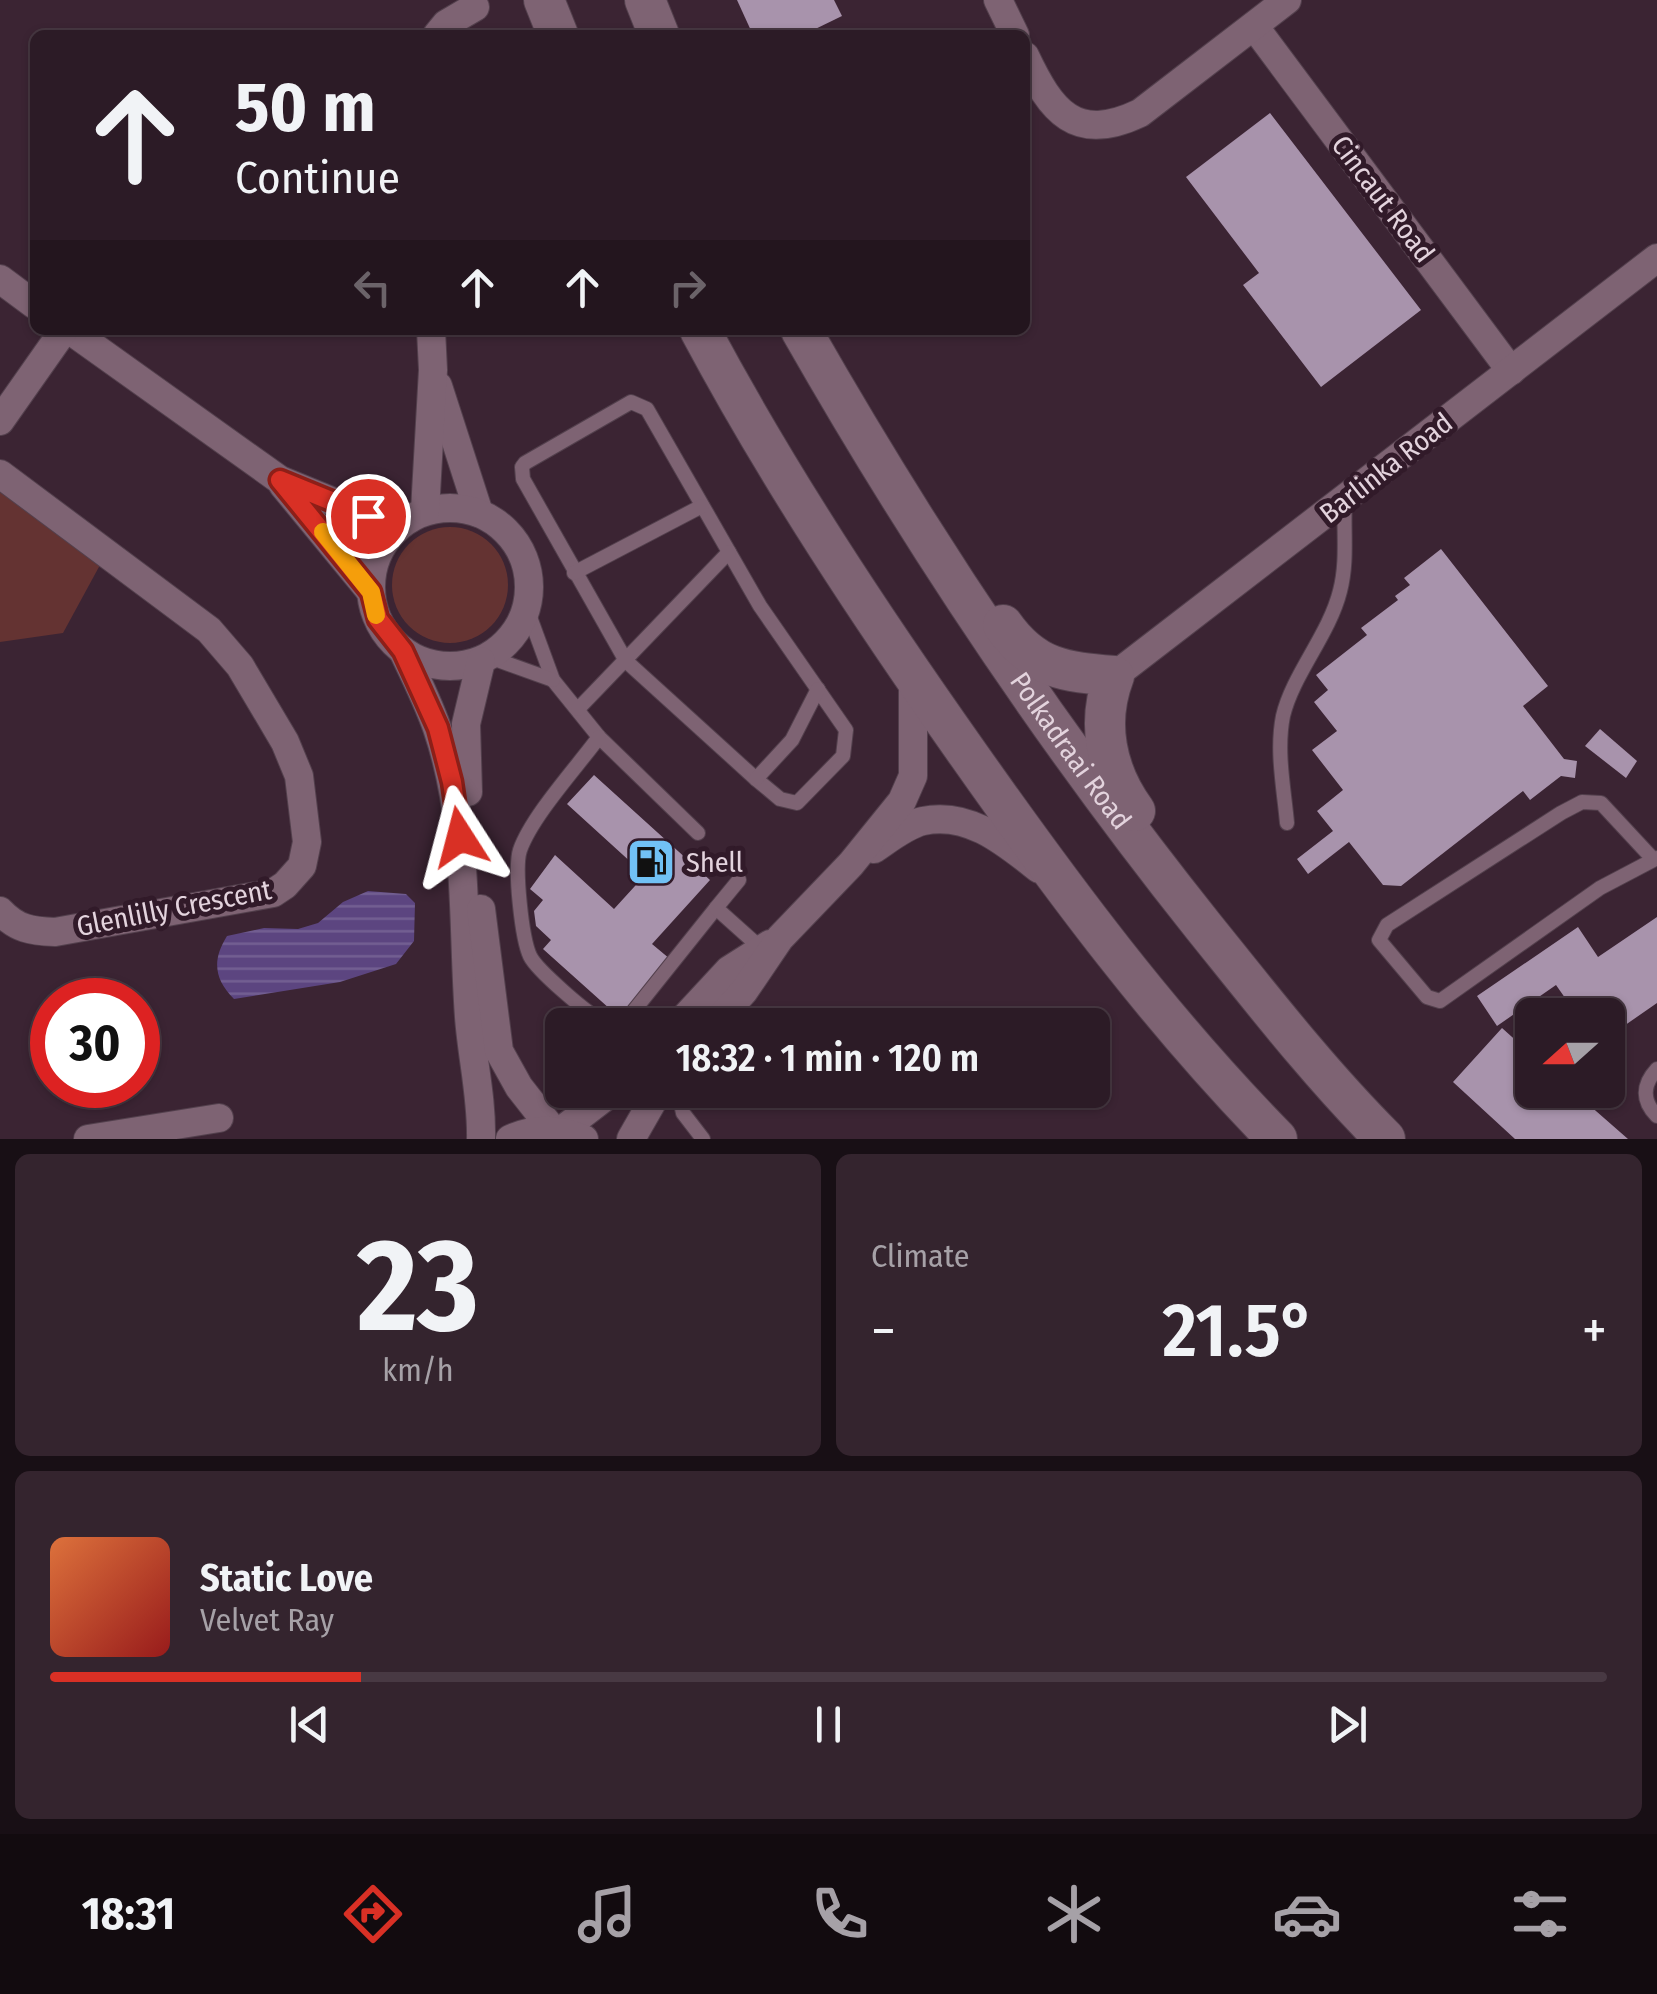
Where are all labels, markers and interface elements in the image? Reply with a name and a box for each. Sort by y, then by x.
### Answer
text: 50 m [235,66,376,150]
icon: ahead [70,70,200,200]
street label: Cincaut Road [1325,129,1441,269]
text: Continue [235,151,400,205]
icon: left [345,260,400,315]
icon: ahead [450,260,505,315]
icon: ahead [555,260,610,315]
icon: right [660,260,715,315]
street label: Barlinka Road [1313,406,1459,530]
pin [326,474,411,559]
icon: arrive [341,489,396,544]
street label: Polkadraai Road [1004,666,1138,835]
position arrow [408,785,512,889]
fuel station icon: Shell [625,836,677,888]
place label: Shell [686,846,743,879]
street label: Glenlilly Crescent [74,873,275,943]
speed limit sign: 30 [30,978,160,1108]
north arrow [1515,998,1625,1108]
map controls [1515,998,1625,1108]
text: 18:32 · 1 min · 120 m [676,1035,979,1081]
text: 23 [357,1208,479,1364]
text: Climate [871,1237,970,1275]
text: 21.5° [1163,1286,1315,1376]
text: − [871,1298,896,1364]
text: + [1582,1298,1607,1364]
text: km/h [382,1351,454,1389]
text: Static Love [200,1555,373,1601]
text: Velvet Ray [200,1601,334,1639]
icon: previous [282,1697,337,1752]
icon: pause [801,1697,856,1752]
icon: next [1320,1697,1375,1752]
icon: directions [338,1879,408,1949]
icon: music [572,1879,642,1949]
icon: phone [805,1879,875,1949]
icon: climate [1039,1879,1109,1949]
icon: car [1272,1879,1342,1949]
icon: filters [1505,1879,1575,1949]
text: 18:31 [82,1887,175,1941]

